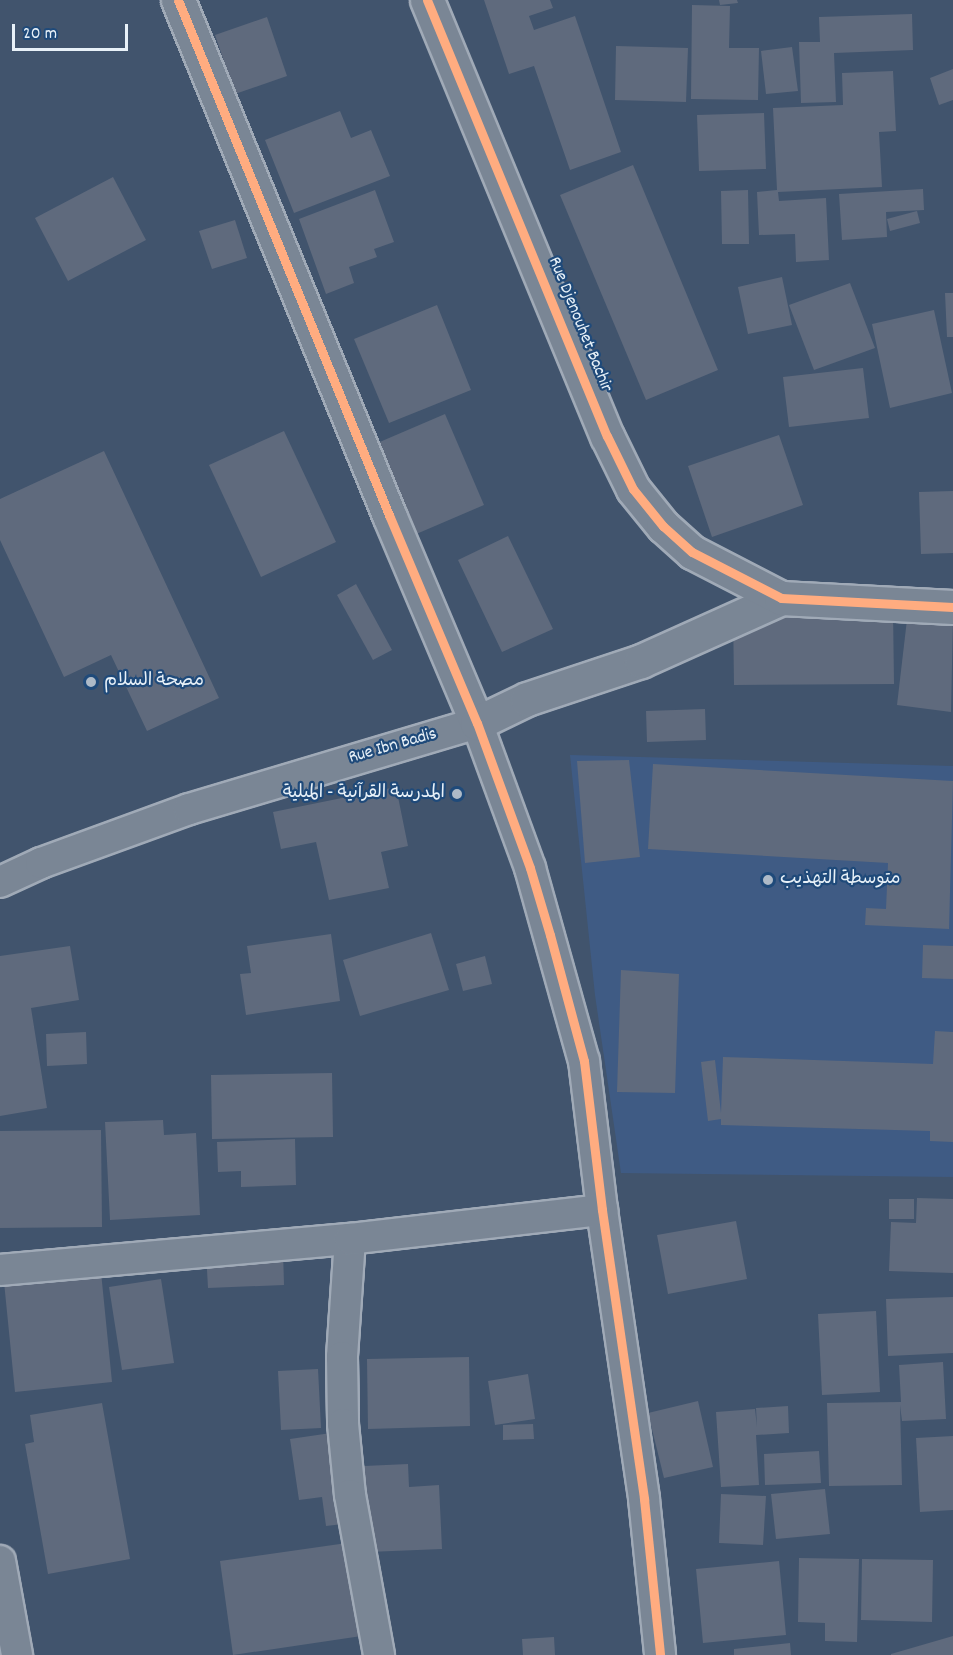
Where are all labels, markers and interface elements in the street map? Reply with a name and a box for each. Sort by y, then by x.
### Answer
scale bar [15,12,130,50]
text: 20 m [23,22,57,47]
street label: Rue Djenouhet Bachir [542,254,616,396]
place label: مصحة السلام [104,671,204,693]
marker: مصحة السلام [82,673,100,691]
street label: Rue Ibn Badis [346,724,440,770]
place label: المدرسة القرآنية - الميلية [283,783,445,805]
marker: المدرسة القرآنية - الميلية [450,787,464,801]
place label: متوسطة التهذيب [780,869,901,891]
marker: متوسطة التهذيب [761,873,775,887]

